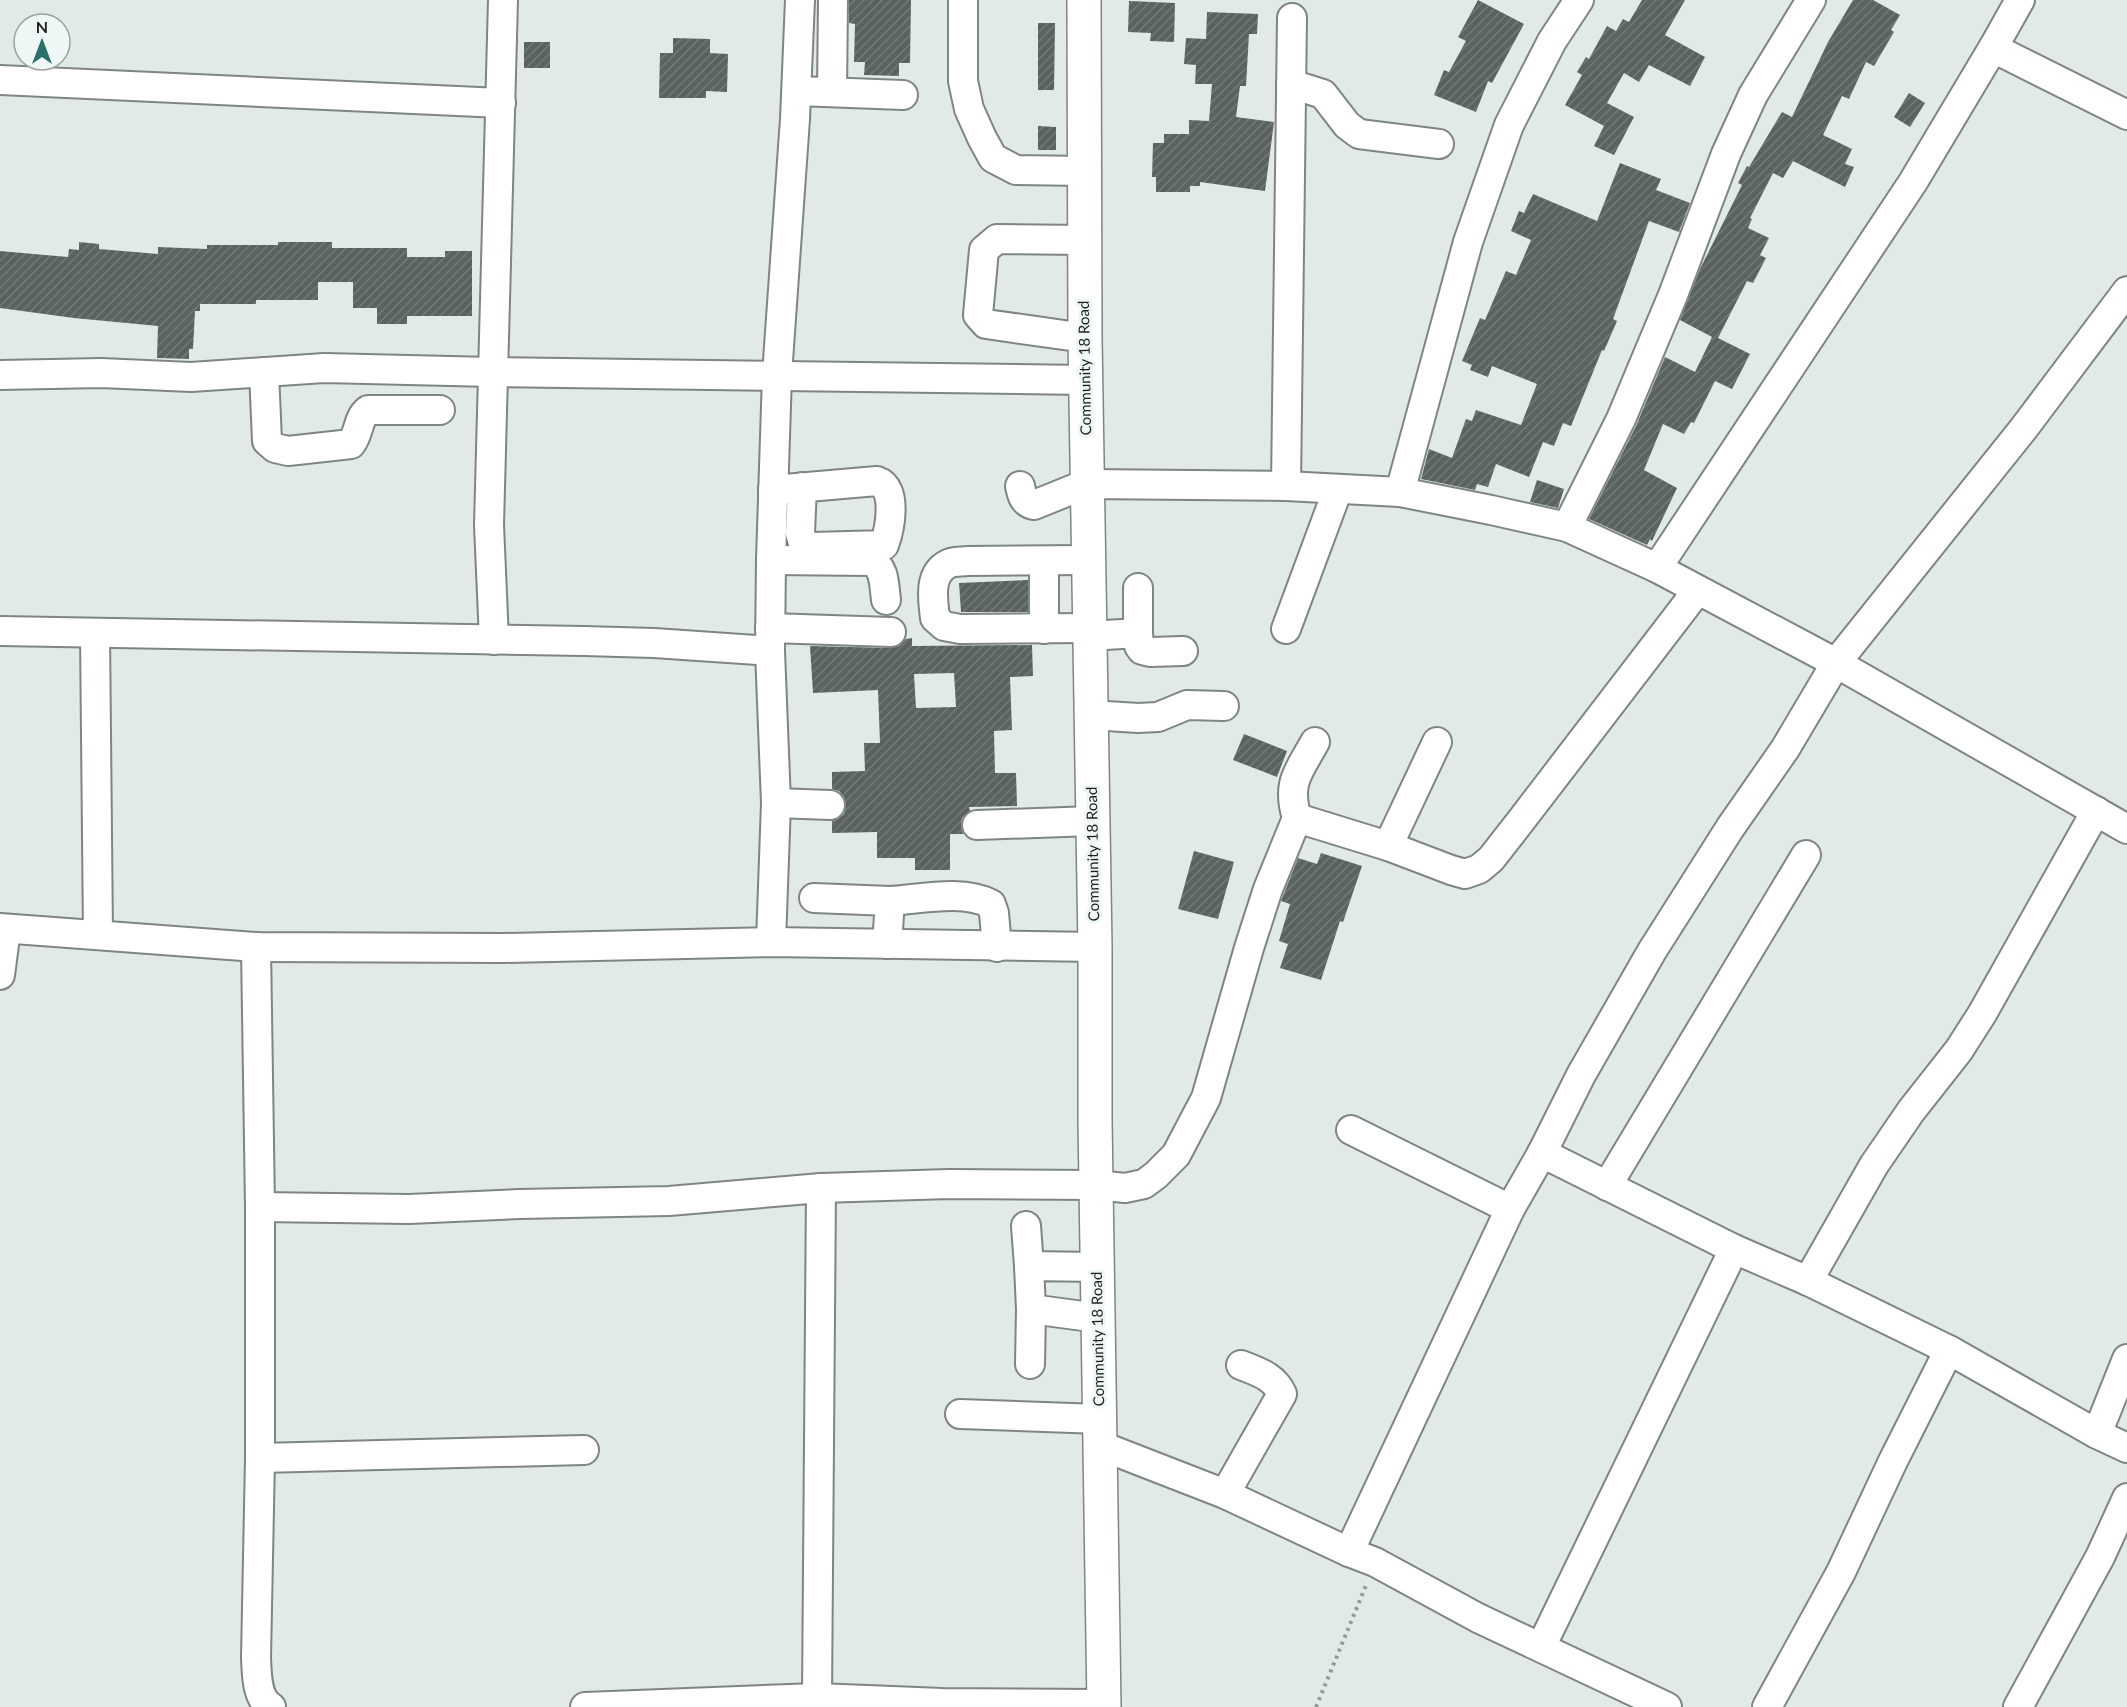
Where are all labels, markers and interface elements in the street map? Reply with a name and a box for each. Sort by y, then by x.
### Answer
north arrow [12,12,72,72]
text: N [36,17,48,36]
street label: Community 18 Road [1074,301,1094,435]
street label: Community 18 Road [1082,787,1102,921]
street label: Community 18 Road [1087,1272,1107,1406]

